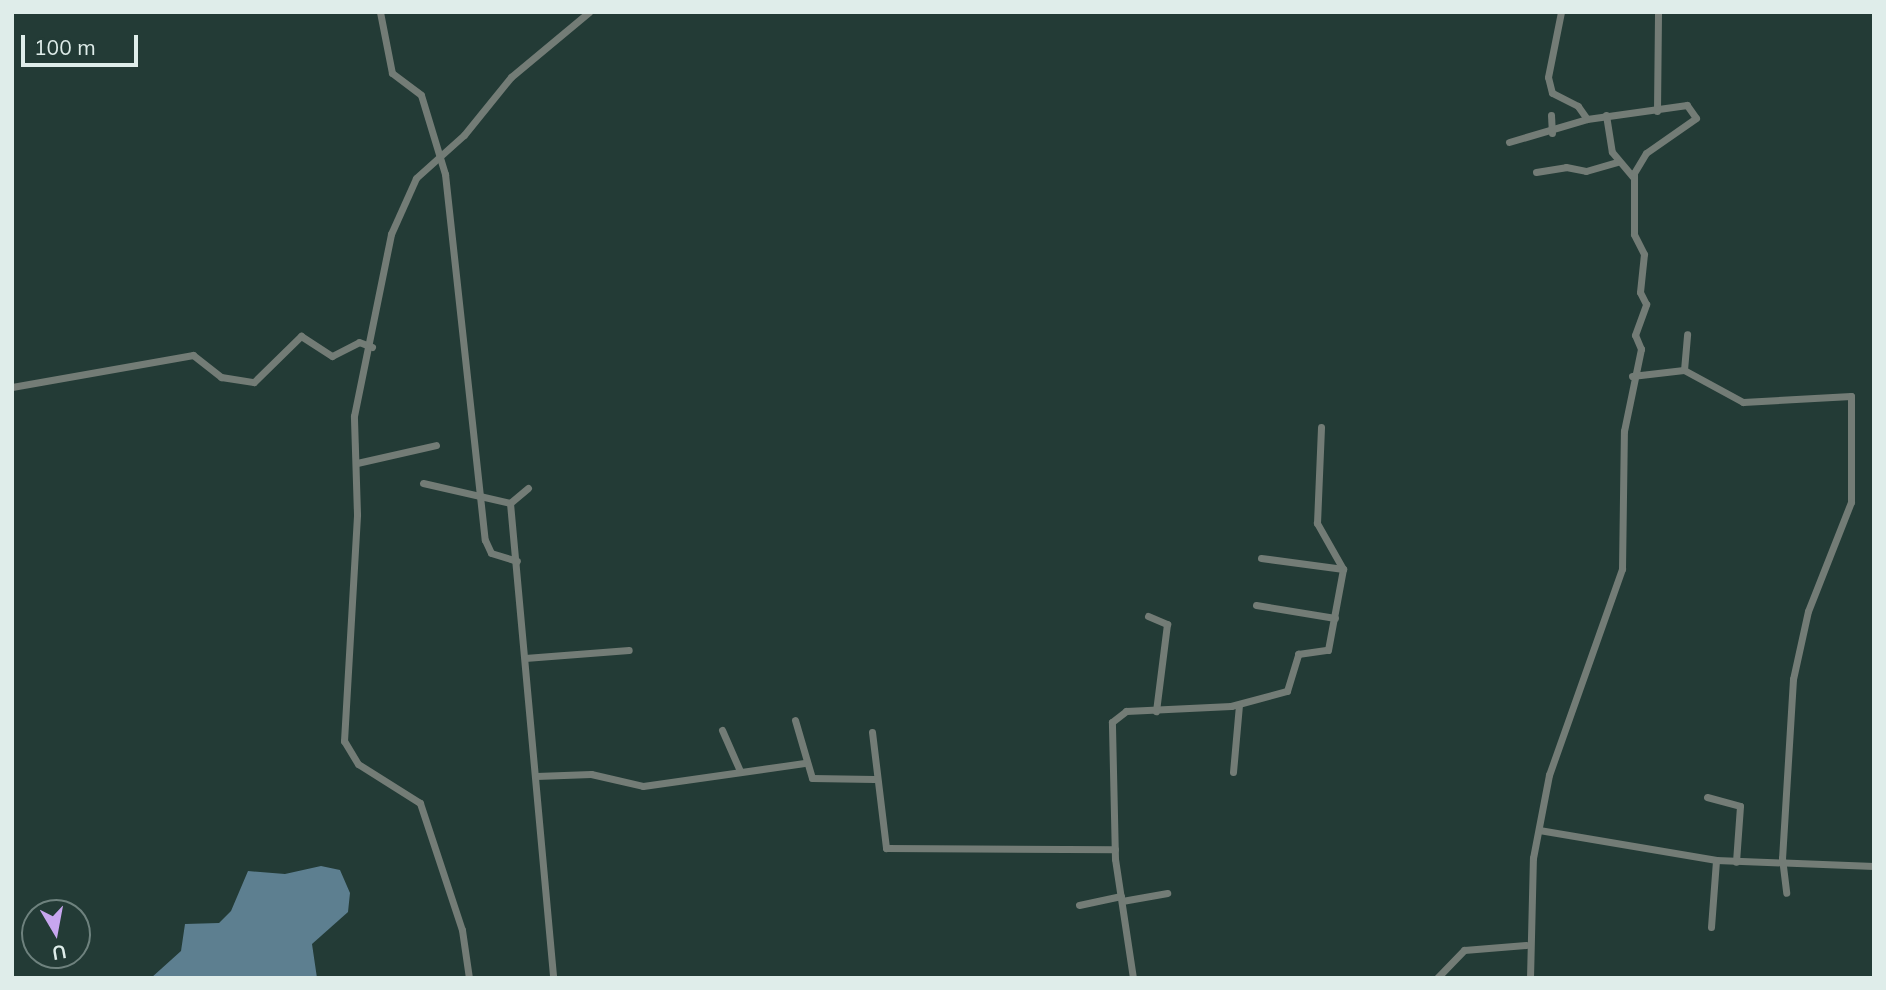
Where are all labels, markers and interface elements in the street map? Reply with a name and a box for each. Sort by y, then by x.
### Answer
scale bar [24,21,142,65]
text: 100 m [34,34,96,60]
north arrow [21,899,91,969]
text: U [50,940,68,966]

